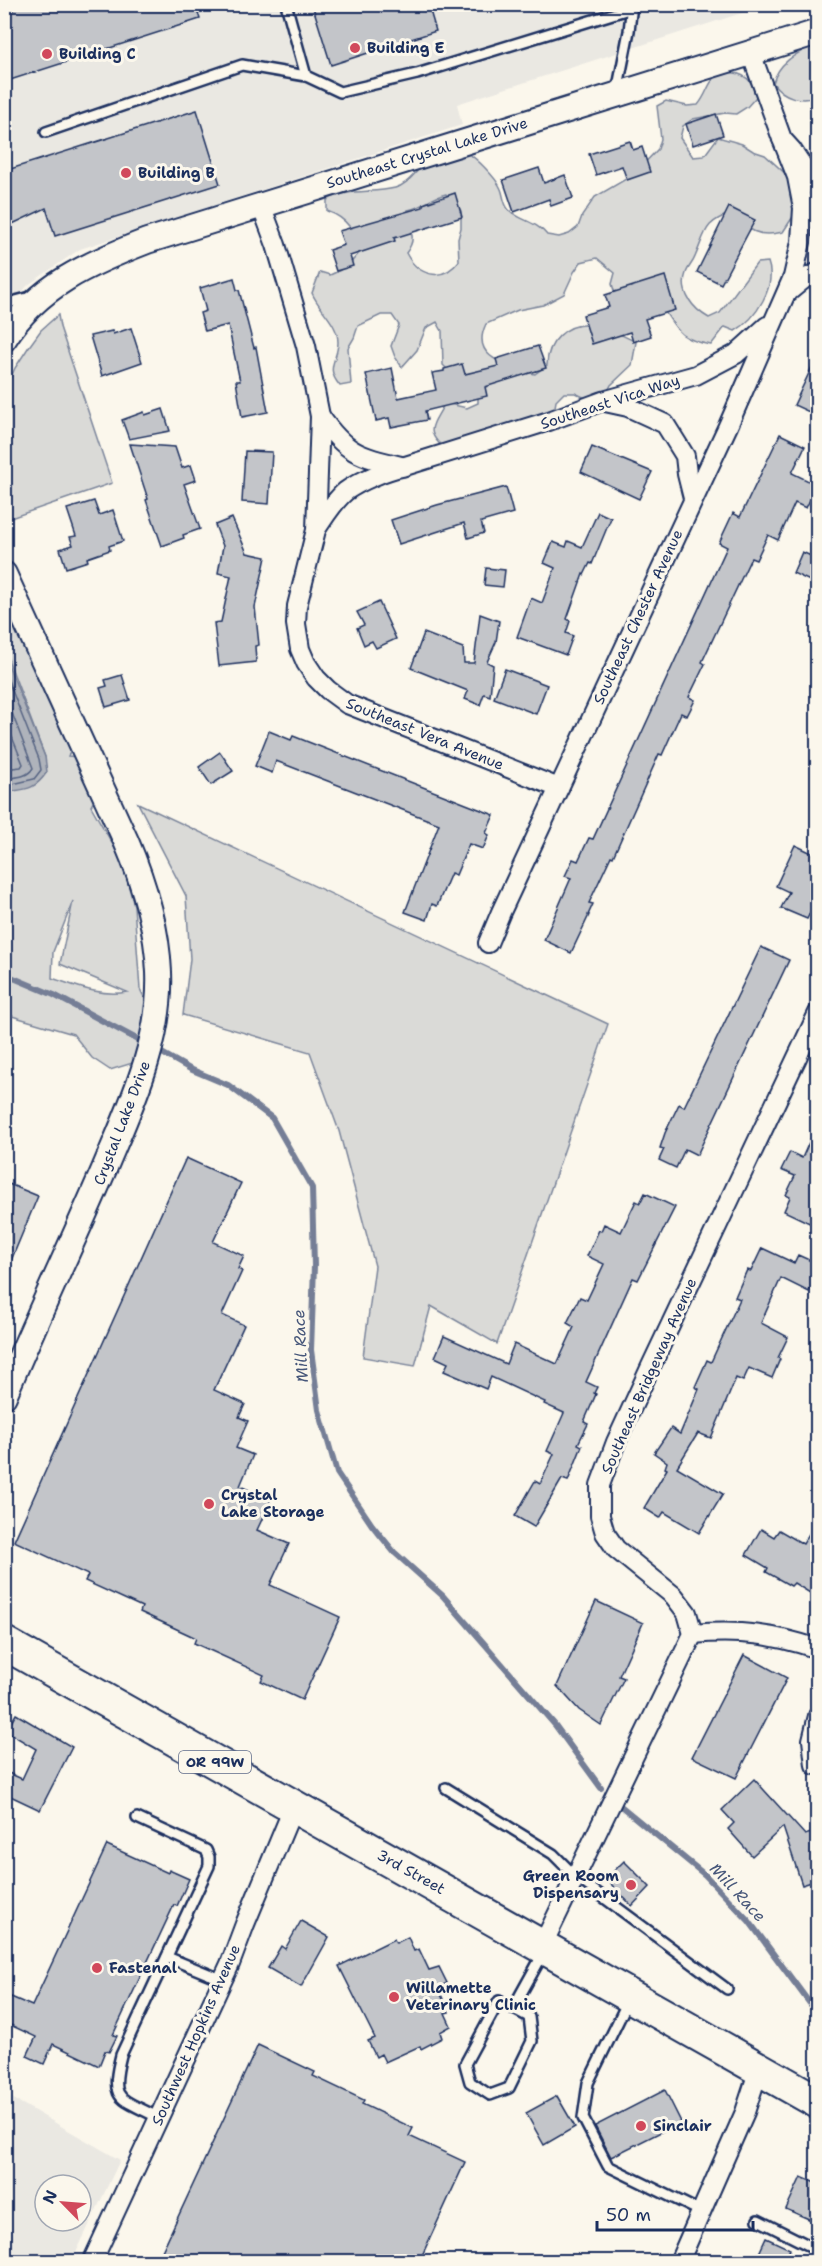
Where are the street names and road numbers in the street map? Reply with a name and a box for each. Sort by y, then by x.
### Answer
street label: Southeast Crystal Lake Drive [324,113,530,193]
street label: Southeast Vica Way [538,370,682,434]
street label: Southeast Chester Avenue [589,526,687,708]
street label: Southeast Vera Avenue [343,693,507,775]
street label: Crystal Lake Drive [89,1058,155,1188]
street label: Southeast Bridgeway Avenue [597,1275,701,1477]
road number: OR 99W [179,1751,251,1773]
street label: 3rd Street [373,1845,449,1899]
street label: Southwest Hopkins Avenue [147,1941,245,2129]

